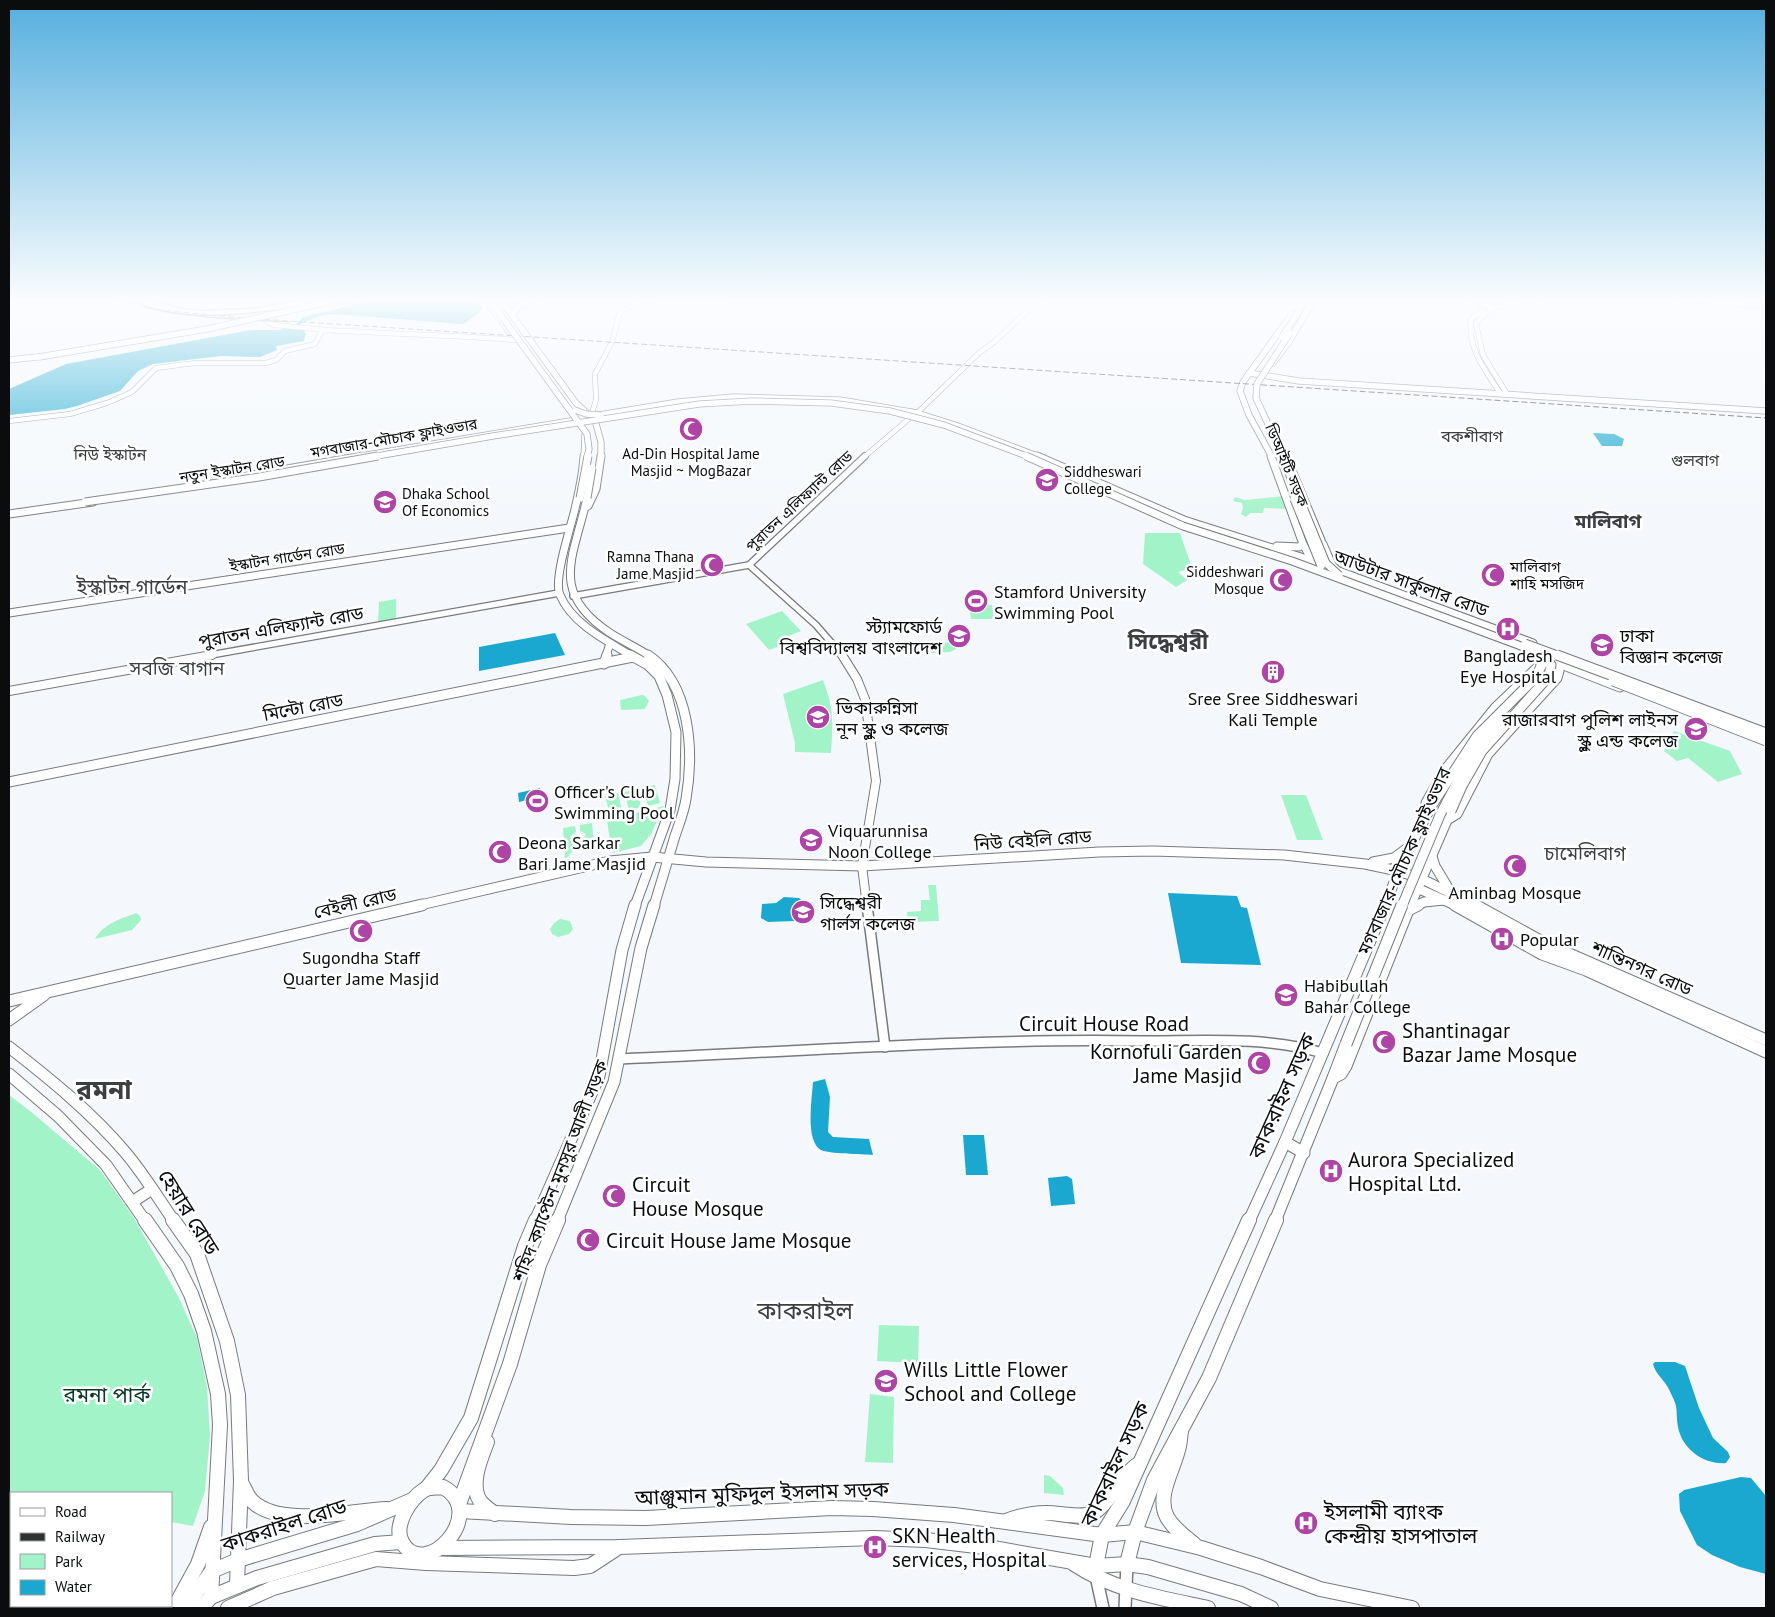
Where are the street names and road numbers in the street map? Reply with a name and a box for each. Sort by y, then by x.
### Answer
street label: মগবাজার-মৌচাক ফ্লাইওভার [308,414,480,462]
street label: ডিআইটি সড়ক [1261,420,1313,510]
street label: পুরাতন এলিফ্যান্ট রোড [742,446,857,555]
street label: নতুন ইস্কাটন রোড [177,451,286,487]
street label: ইস্কাটন গার্ডেন রোড [227,538,346,576]
street label: আউটার সার্কুলার রোড [1330,544,1492,622]
street label: পুরাতন এলিফ্যান্ট রোড [197,601,365,653]
street label: মিন্টো রোড [260,688,345,726]
street label: মগবাজার-মৌচাক ফ্লাইওভার [1352,763,1456,959]
street label: নিউ বেইলি রোড [973,824,1093,856]
street label: বেইলী রোড [311,882,399,924]
street label: শান্তিনগর রোড [1587,935,1696,1001]
street label: Circuit House Road [1019,1010,1189,1037]
street label: কাকরাইল সড়ক [1242,1028,1322,1164]
street label: শহিদ ক্যাপ্টেন মুনসুর আলী সড়ক [507,1056,613,1286]
street label: হেয়ার রোড [152,1164,227,1261]
street label: কাকরাইল সড়ক [1074,1396,1156,1532]
street label: আঞ্জুমান মুফিদুল ইসলাম সড়ক [633,1475,891,1511]
street label: কাকরাইল রোড [217,1492,351,1558]

